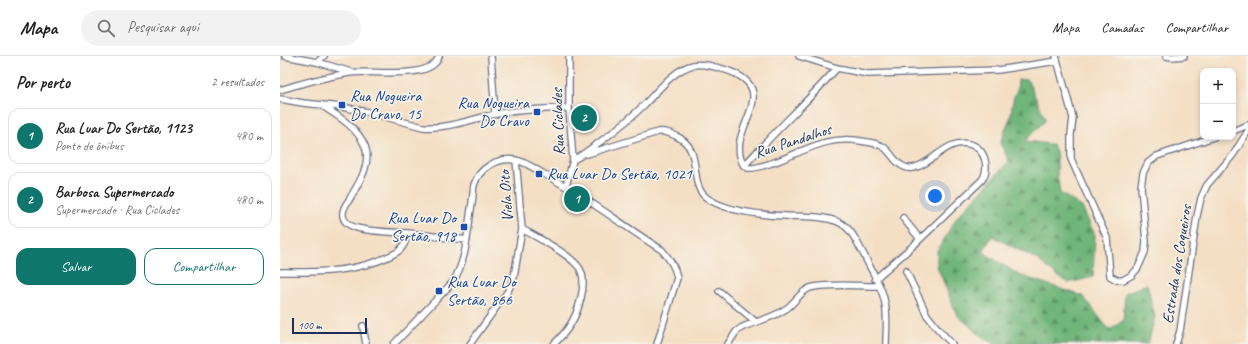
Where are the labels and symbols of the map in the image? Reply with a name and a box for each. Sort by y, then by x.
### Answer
place label: Rua Nogueira Do Cravo, 15 [350,86,423,124]
street label: Rua Ciclades [547,86,569,156]
place label: Rua Nogueira Do Cravo [457,93,530,131]
marker: Rua Nogueira Do Cravo, 15 [337,100,347,110]
pin: 2 [571,103,597,133]
marker: Rua Nogueira Do Cravo [532,107,542,117]
street label: Rua Pandalhos [752,119,835,163]
place label: Rua Luar Do Sertão, 1021 [547,164,693,184]
street label: Viela Oito [494,167,518,222]
marker: Rua Luar Do Sertão, 1021 [534,169,544,179]
pin: 1 [564,184,590,214]
your location [925,186,945,206]
street label: Estrada dos Coqueiros [1158,202,1197,325]
place label: Rua Luar Do Sertão, 918 [387,208,458,246]
marker: Rua Luar Do Sertão, 918 [459,222,469,232]
place label: Rua Luar Do Sertão, 866 [447,272,518,310]
marker: Rua Luar Do Sertão, 866 [434,286,444,296]
scale bar [292,316,367,335]

